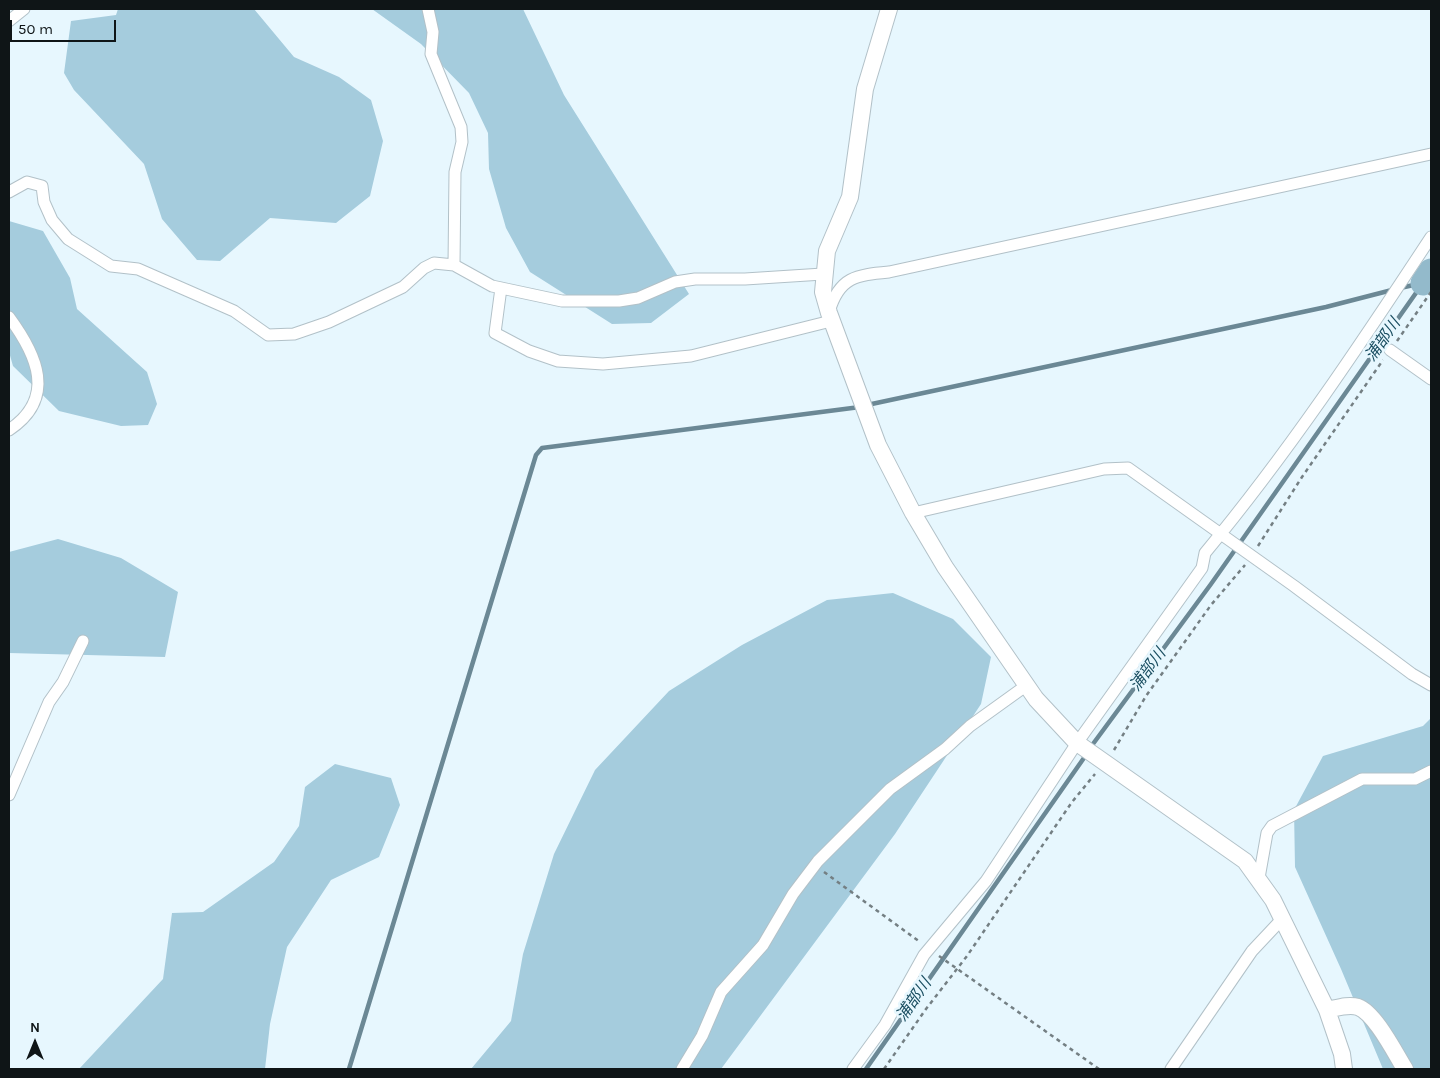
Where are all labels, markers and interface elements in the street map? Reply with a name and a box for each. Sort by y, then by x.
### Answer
scale bar [12,10,119,42]
text: 50 m [18,20,53,38]
water label: 浦部川 [1361,315,1405,365]
water label: 浦部川 [1126,645,1170,695]
water label: 浦部川 [892,975,936,1025]
north arrow [10,1018,60,1068]
text: N [30,1019,40,1036]

